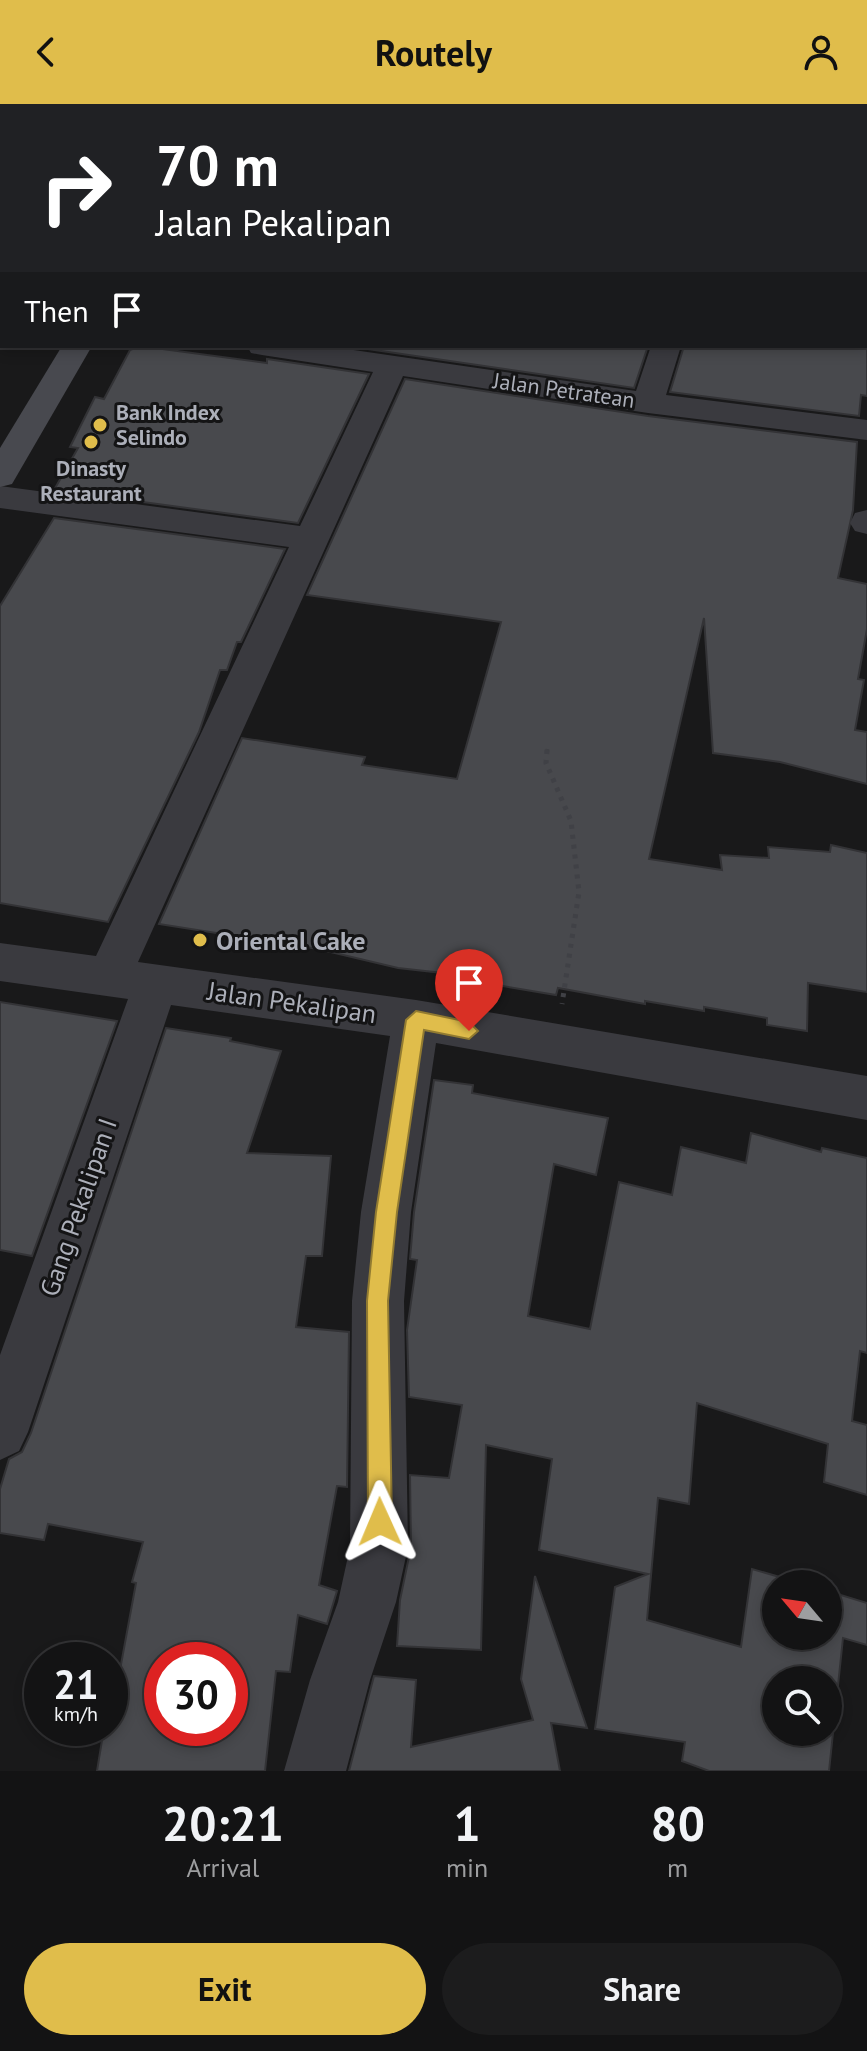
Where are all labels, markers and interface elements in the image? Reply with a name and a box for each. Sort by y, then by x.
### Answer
text: Routely [375,29,492,76]
icon: back [24,30,68,74]
icon: person [799,30,843,74]
text: 70 m [156,129,279,201]
icon: right [24,136,128,240]
text: Jalan Pekalipan [156,199,391,246]
icon: arrive [105,288,149,332]
text: Then [24,291,89,330]
street label: Jalan Petratean [491,366,636,414]
place label: Bank Index Selindo [116,398,220,451]
marker: Bank Index Selindo [91,416,109,434]
marker: Dinasty Restaurant [82,433,100,451]
place label: Dinasty Restaurant [40,454,142,507]
place label: Oriental Cake [216,924,366,957]
marker: Oriental Cake [191,931,209,949]
pin [435,949,503,1031]
icon: arrive [447,961,491,1005]
street label: Jalan Pekalipan [205,974,378,1030]
street label: Gang Pekalipan I [32,1114,124,1300]
position arrow [338,1480,422,1564]
north arrow [762,1570,842,1650]
map controls [762,1570,842,1746]
speed limit sign: 30 [144,1642,248,1746]
text: 21 [53,1658,99,1710]
button: search [762,1666,842,1746]
text: km/h [54,1701,98,1727]
text: 20:21 [162,1792,284,1854]
text: 1 [454,1792,481,1854]
text: 80 [650,1792,705,1854]
text: Arrival [187,1851,259,1884]
text: min [446,1851,488,1884]
text: m [667,1851,688,1884]
button: Exit [24,1943,426,2035]
button: Share [442,1943,843,2035]

